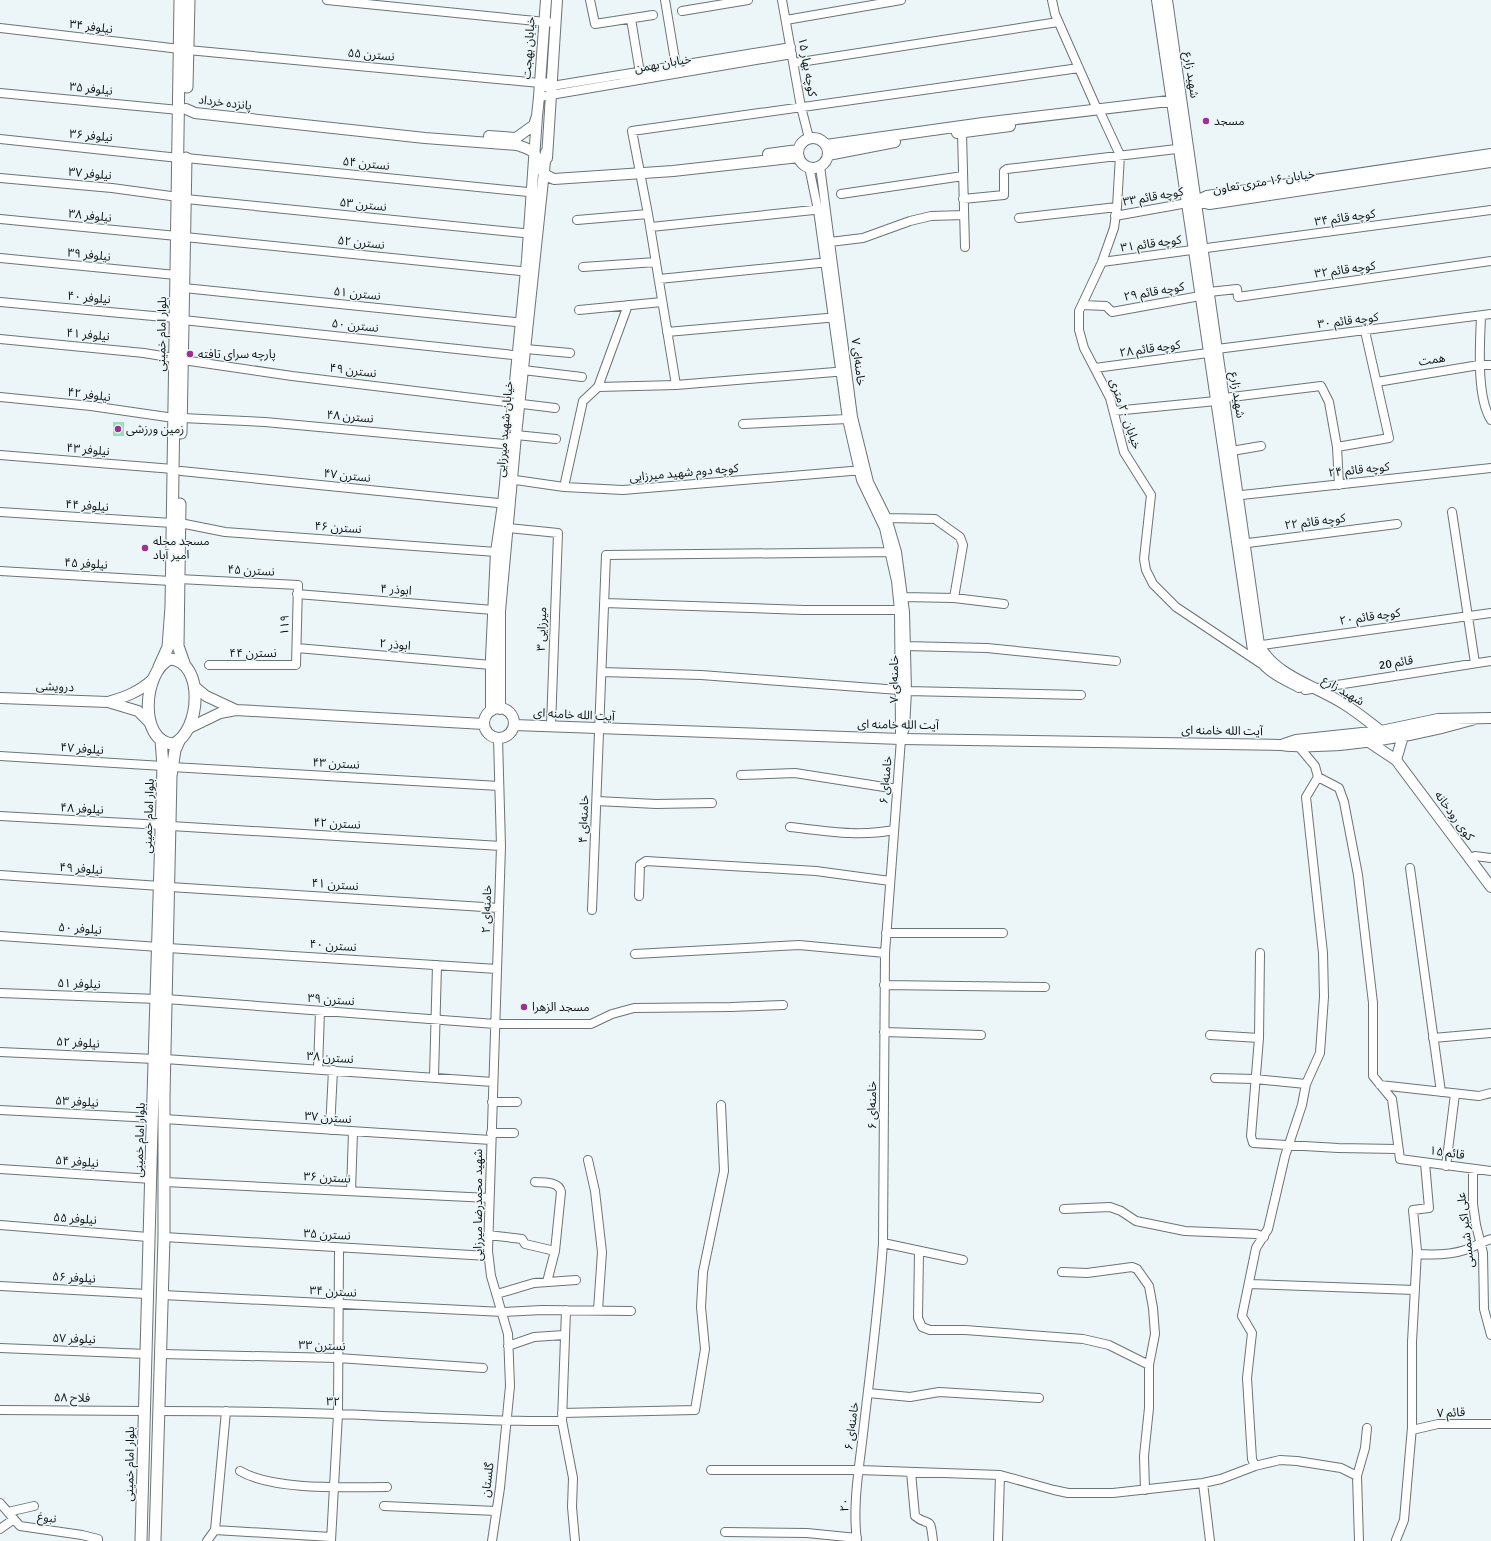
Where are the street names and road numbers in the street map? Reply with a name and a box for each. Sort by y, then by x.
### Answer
street label: خیابان بهجت [519,16,539,80]
street label: نیلوفر ۳۴ [69,17,113,37]
street label: کوچه بهار ۱۵ [794,36,820,99]
street label: نسترن ۵۵ [347,45,395,65]
street label: شهید زارع [1179,51,1202,99]
street label: خیابان بهمن [633,52,693,76]
street label: نیلوفر ۳۵ [69,79,113,99]
street label: پانزده خرداد [197,92,253,114]
street label: نیلوفر ۳۶ [69,127,113,145]
street label: نسترن ۵۴ [342,154,390,174]
street label: نیلوفر ۳۷ [68,165,112,183]
street label: خیابان ۱۶ متری تعاون [1212,167,1316,197]
street label: کوچه قائم ۳۳ [1121,184,1186,211]
street label: نسترن ۵۳ [339,195,387,215]
street label: نیلوفر ۳۸ [68,206,112,226]
street label: کوچه قائم ۳۴ [1314,206,1378,231]
street label: ۳۱ کوچه قائم [1120,232,1184,257]
street label: نسترن ۵۲ [337,233,385,253]
street label: نیلوفر ۳۹ [67,245,111,265]
street label: کوچه قائم ۳۲ [1314,258,1378,283]
street label: کوچه قائم ۲۹ [1122,279,1187,306]
street label: نسترن ۵۱ [333,284,381,304]
street label: نیلوفر ۴۰ [67,289,111,307]
street label: بلوار امام خمینی [154,296,171,372]
street label: کوچه قائم ۳۰ [1317,310,1381,333]
street label: نسترن ۵۰ [331,316,379,336]
street label: نیلوفر ۴۱ [66,326,110,344]
street label: خامنه‌ای ۷ [848,337,868,387]
street label: کوچه قائم ۲۸ [1119,337,1183,362]
street label: همت [1418,350,1447,370]
street label: نسترن ۴۹ [329,361,377,381]
street label: شهید زارع [1225,371,1248,419]
street label: خیابان ۲۰ متری [1106,377,1144,451]
street label: خیابان شهید میرزایی [493,380,517,478]
street label: نیلوفر ۴۲ [67,385,111,405]
street label: نسترن ۴۸ [326,407,374,427]
street label: نیلوفر ۴۳ [66,441,110,459]
street label: کوچه قائم ۲۴ [1328,459,1391,482]
street label: کوچه دوم شهید میرزایی [629,461,740,486]
street label: نسترن ۴۷ [323,466,371,486]
street label: نیلوفر ۴۴ [65,497,109,515]
street label: کوچه قائم ۲۲ [1284,511,1348,534]
street label: نسترن ۴۶ [314,519,362,537]
street label: نیلوفر ۴۵ [64,555,108,573]
street label: نسترن ۴۵ [227,562,275,580]
street label: ابوذر ۴ [380,581,412,599]
street label: کوچه قائم ۲۰ [1339,605,1403,630]
street label: میرزایی ۳ [534,607,550,651]
street label: ۱۱۹ [277,615,293,635]
street label: ابوذر ۲ [379,636,411,654]
street label: نسترن ۴۴ [229,646,277,661]
street label: قائم 20 [1378,653,1414,674]
street label: خامنه‌ای ۷ [887,655,902,703]
street label: شهید زارع [1319,673,1367,710]
street label: درویشی [36,679,75,695]
street label: آیت الله خامنه ای [533,705,616,725]
street label: آیت الله خامنه ای [857,717,939,733]
street label: آیت الله خامنه ای [1181,723,1263,739]
street label: نیلوفر ۴۷ [60,740,104,758]
street label: نسترن ۴۳ [312,755,360,773]
street label: خامنه‌ای ۶ [876,755,896,805]
street label: بلوار امام خمینی [140,778,159,854]
street label: کوی رودخانه [1431,788,1478,845]
street label: خامنه‌ای ۴ [576,795,592,843]
street label: نیلوفر ۴۸ [60,800,104,818]
street label: نسترن ۴۲ [313,815,361,833]
street label: نیلوفر ۴۹ [59,860,103,878]
street label: نسترن ۴۱ [311,876,359,894]
street label: خامنه‌ای ۲ [479,885,495,933]
street label: نیلوفر ۵۰ [58,920,102,938]
street label: نسترن ۴۰ [309,937,357,955]
street label: نیلوفر ۵۱ [57,976,101,992]
street label: نسترن ۳۹ [307,991,355,1009]
street label: نیلوفر ۵۲ [56,1034,100,1052]
street label: نسترن ۳۸ [306,1049,354,1067]
street label: خامنه‌ای ۶ [865,1081,880,1129]
street label: نیلوفر ۵۳ [55,1093,99,1111]
street label: بلوار امام خمینی [131,1102,150,1178]
street label: نسترن ۳۷ [304,1109,352,1127]
street label: قائم ۱۵ [1428,1143,1465,1164]
street label: شهید محمدرضا میرزایی [471,1149,486,1261]
street label: نیلوفر ۵۴ [55,1153,99,1171]
street label: نسترن ۳۶ [303,1169,351,1187]
street label: علی اکبر شمسی [1454,1191,1478,1269]
street label: نیلوفر ۵۵ [53,1210,97,1228]
street label: نسترن ۳۵ [303,1226,351,1244]
street label: نیلوفر ۵۶ [52,1269,96,1287]
street label: نسترن ۳۴ [309,1283,357,1301]
street label: نیلوفر ۵۷ [52,1331,96,1347]
street label: نسترن ۳۳ [298,1338,346,1354]
street label: فلاح ۵۸ [54,1390,90,1407]
street label: ۳۲ [326,1394,340,1410]
street label: خامنه‌ای ۶ [842,1401,862,1451]
street label: قائم ۷ [1436,1405,1466,1422]
street label: بلوار امام خمینی [122,1426,139,1502]
street label: گلستان [478,1461,498,1498]
street label: ۲۰ [837,1498,853,1512]
street label: نبوغ [36,1509,57,1528]

